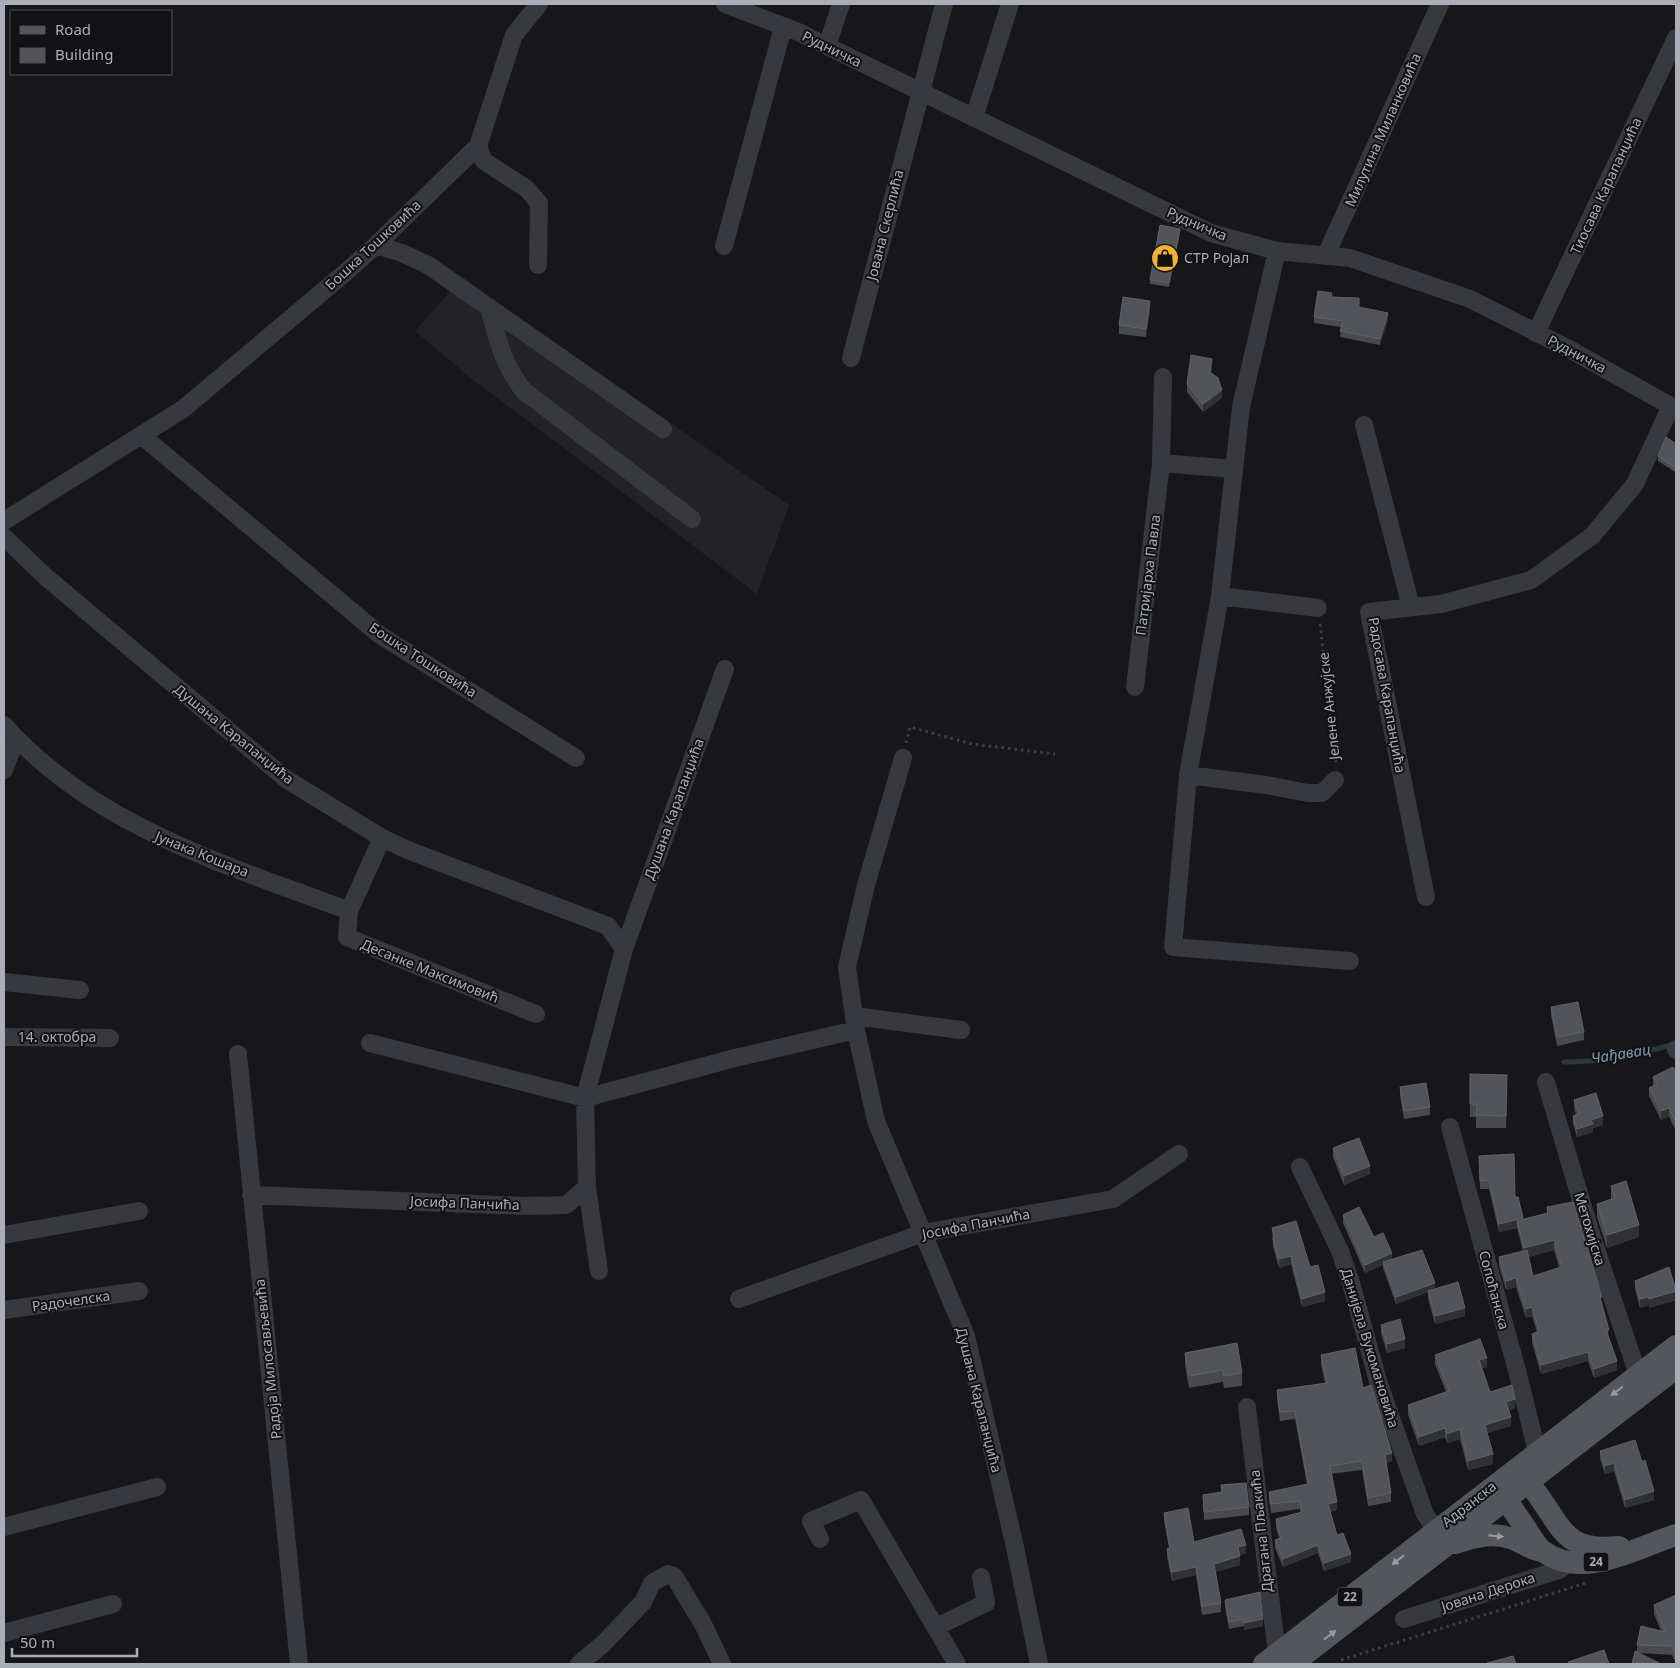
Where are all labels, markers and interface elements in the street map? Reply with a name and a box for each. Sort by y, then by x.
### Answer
legend [10,10,172,75]
text: Road [55,19,91,39]
street label: Рудничка [799,26,865,71]
text: Building [55,44,113,64]
street label: Милутина Миланковића [1340,50,1425,210]
street label: Тиосава Карапанџића [1565,114,1646,258]
street label: Јована Скерлића [861,168,907,284]
street label: Бошка Тошковића [321,195,425,294]
street label: Рудничка [1164,202,1230,245]
shop icon: СТР Ројал [1150,243,1180,273]
place label: СТР Ројал [1184,248,1249,267]
street label: Рудничка [1545,330,1610,377]
street label: Патријарха Павла [1131,513,1164,636]
street label: Радосава Карапанџића [1364,616,1411,774]
street label: Бошка Тошковића [366,618,481,701]
street label: Јелене Анжујске [1313,651,1344,763]
street label: Душана Карапанџића [170,679,298,788]
street label: Душана Карапанџића [639,735,708,882]
street label: Јунака Кошара [151,825,252,881]
street label: Десанке Максимовић [358,934,502,1007]
street label: 14. октобра [18,1027,96,1046]
water label: Чађавац [1590,1038,1652,1068]
street label: Метохијска [1570,1190,1611,1268]
street label: Јосифа Панчића [408,1191,520,1214]
street label: Јосифа Панчића [918,1204,1031,1244]
street label: Сопоћанска [1475,1248,1514,1331]
street label: Данијела Вукомановића [1337,1266,1404,1430]
street label: Радоја Милосављевића [250,1278,285,1440]
street label: Радочелска [31,1286,111,1315]
street label: Душана Карапанџића [952,1325,1007,1475]
one-way arrow [1611,1385,1624,1396]
street label: Драгана Пљакића [1245,1469,1276,1593]
street label: Адранска [1438,1476,1500,1531]
one-way arrow [1488,1532,1504,1540]
road number: 24 [1584,1552,1608,1571]
one-way arrow [1391,1554,1404,1565]
street label: Јована Дерока [1437,1567,1537,1616]
road number: 22 [1338,1588,1362,1606]
scale bar [12,1626,138,1658]
one-way arrow [1323,1629,1336,1640]
text: 50 m [20,1632,55,1652]

